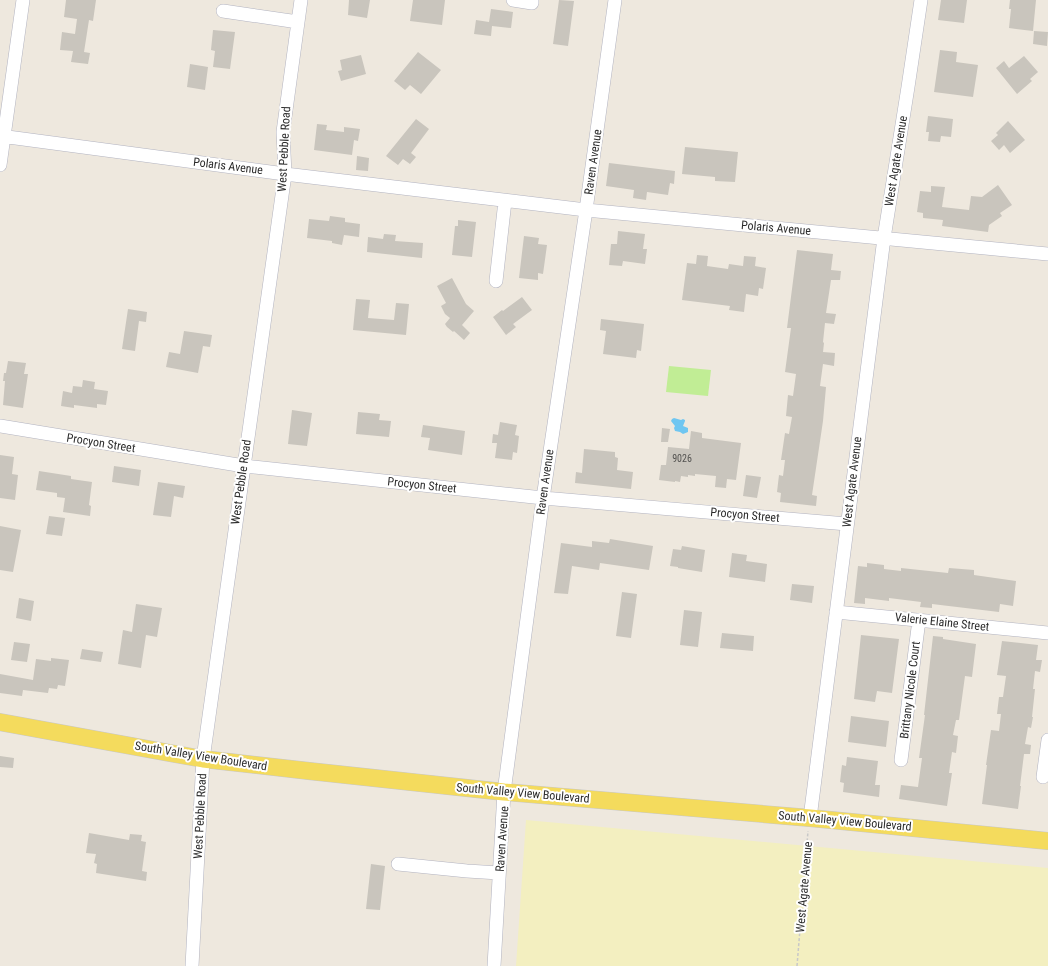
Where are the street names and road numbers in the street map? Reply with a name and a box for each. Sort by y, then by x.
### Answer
street label: West Pebble Road [275,106,293,192]
street label: West Agate Avenue [882,114,910,207]
street label: Raven Avenue [581,128,605,196]
street label: Polaris Avenue [192,155,264,177]
street label: Polaris Avenue [740,218,812,238]
street label: Procyon Street [66,431,137,455]
street label: West Agate Avenue [839,435,865,528]
street label: West Pebble Road [228,439,254,525]
street label: Raven Avenue [533,448,557,516]
street label: Procyon Street [387,474,458,496]
street label: Procyon Street [710,505,781,525]
street label: Valerie Elaine Street [894,610,990,634]
street label: Brittany Nicole Court [897,640,923,740]
street label: South Valley View Boulevard [134,739,268,773]
street label: West Pebble Road [191,773,209,859]
street label: South Valley View Boulevard [456,780,590,806]
street label: Raven Avenue [493,805,511,872]
street label: South Valley View Boulevard [778,808,912,834]
street label: West Agate Avenue [793,840,815,933]

